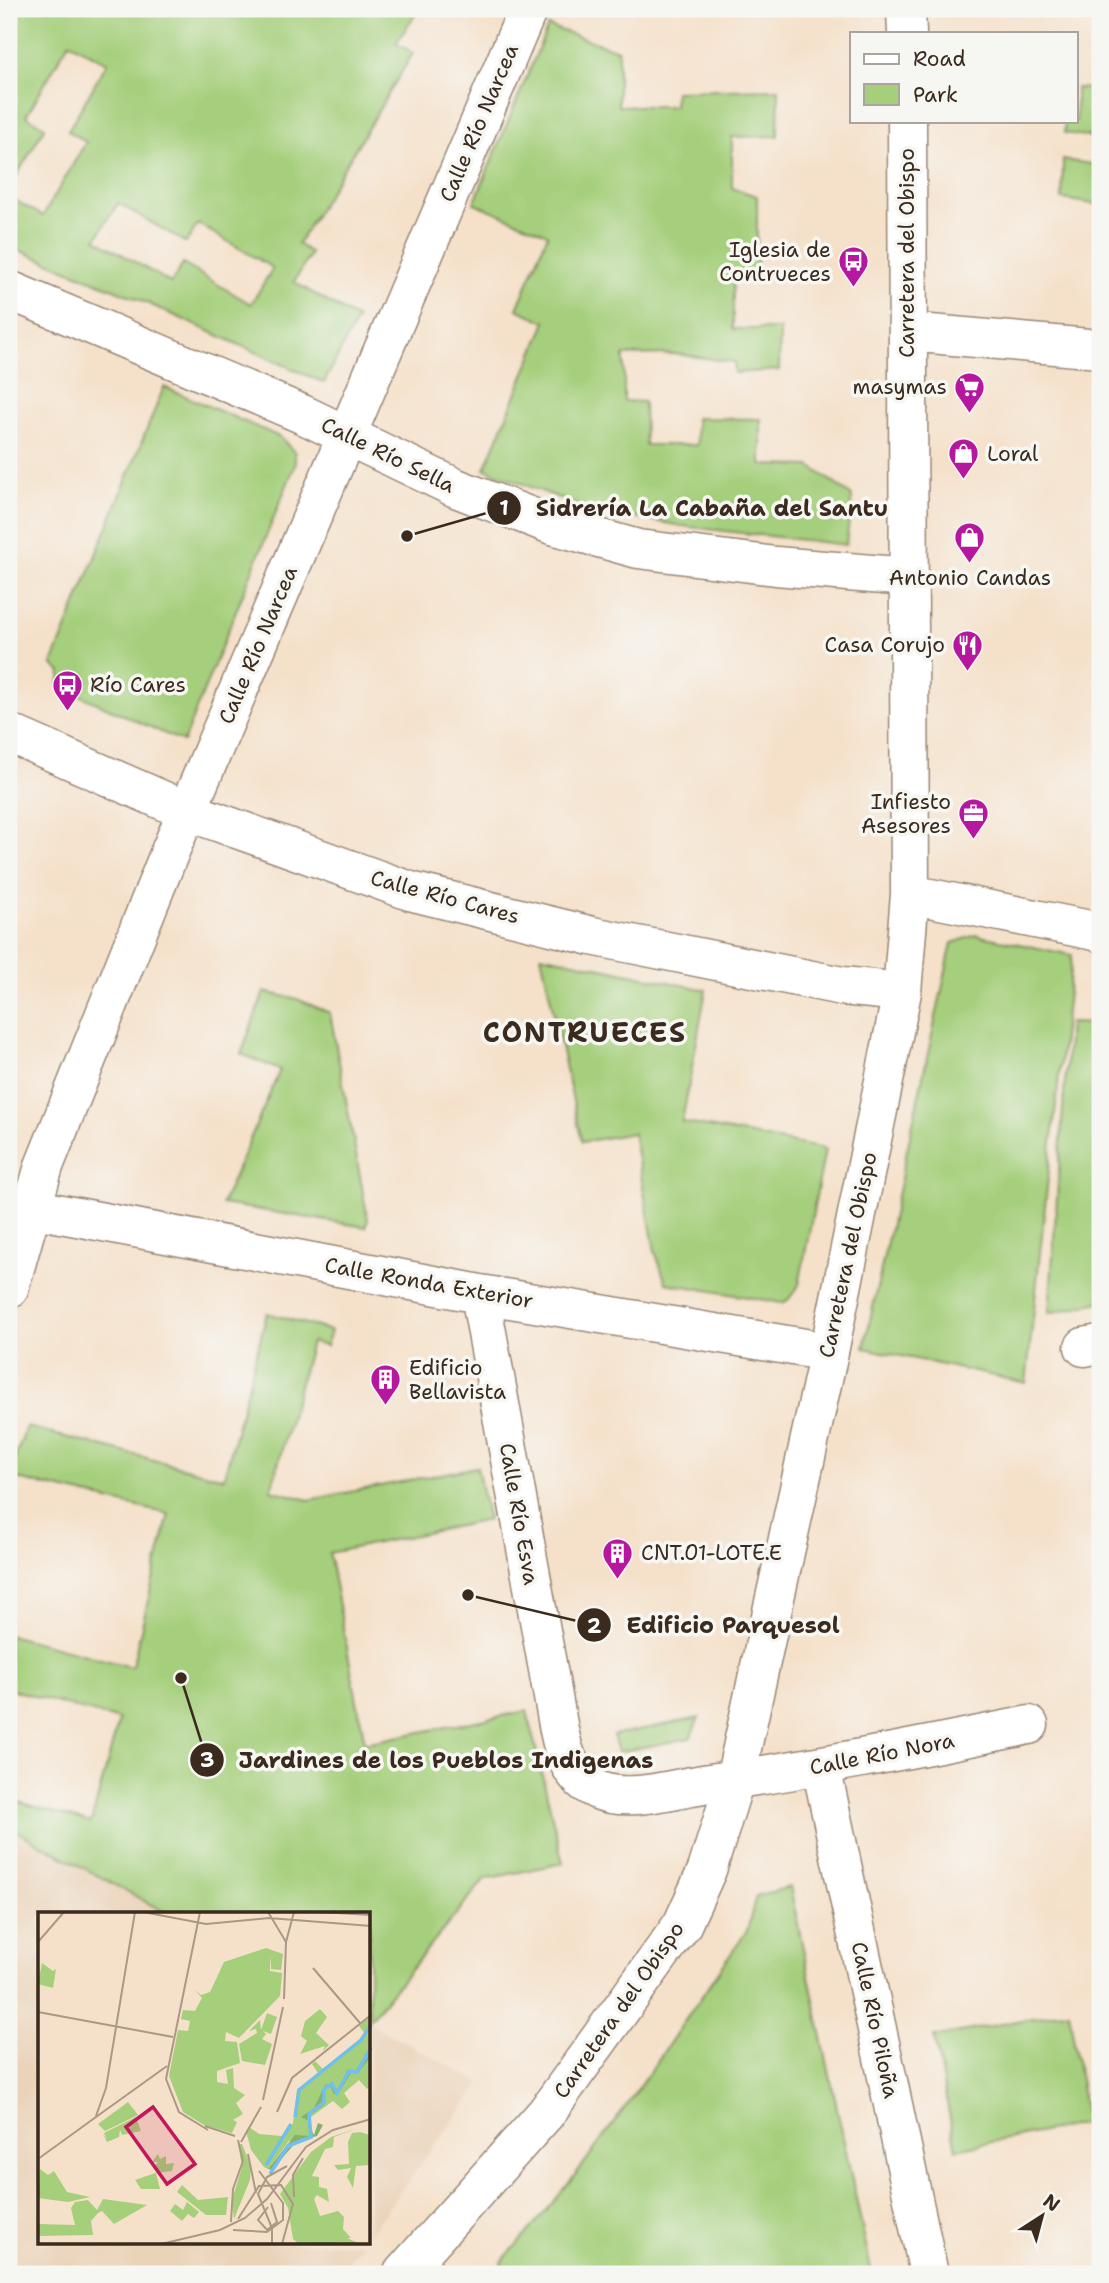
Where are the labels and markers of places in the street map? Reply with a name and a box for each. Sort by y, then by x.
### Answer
place label: Iglesia de Contrueces [719,236,831,288]
bus stop icon: Iglesia de Contrueces [837,245,871,289]
supermarket icon: masymas [953,370,987,414]
place label: masymas [852,373,947,401]
shop icon: Loral [947,437,981,481]
place label: Loral [987,440,1039,468]
callout: Sidrería La Cabaña del Santu [486,486,902,530]
shop icon: Antonio Candas [953,521,987,565]
place label: Antonio Candas [889,564,1051,592]
restaurant icon: Casa Corujo [951,628,985,672]
place label: Casa Corujo [825,631,945,659]
bus stop icon: Río Cares [50,668,84,712]
place label: Río Cares [90,671,186,699]
place label: Infiesto Asesores [861,788,951,840]
office icon: Infiesto Asesores [957,797,991,841]
place label: Edificio Bellavista [409,1354,506,1406]
building icon: Edificio Bellavista [369,1363,403,1407]
building icon: CNT.01-LOTE.E [601,1536,635,1580]
place label: CNT.01-LOTE.E [641,1539,782,1567]
callout: Edificio Parquesol [577,1603,854,1647]
callout: Jardines de los Pueblos Indigenas [190,1738,668,1782]

